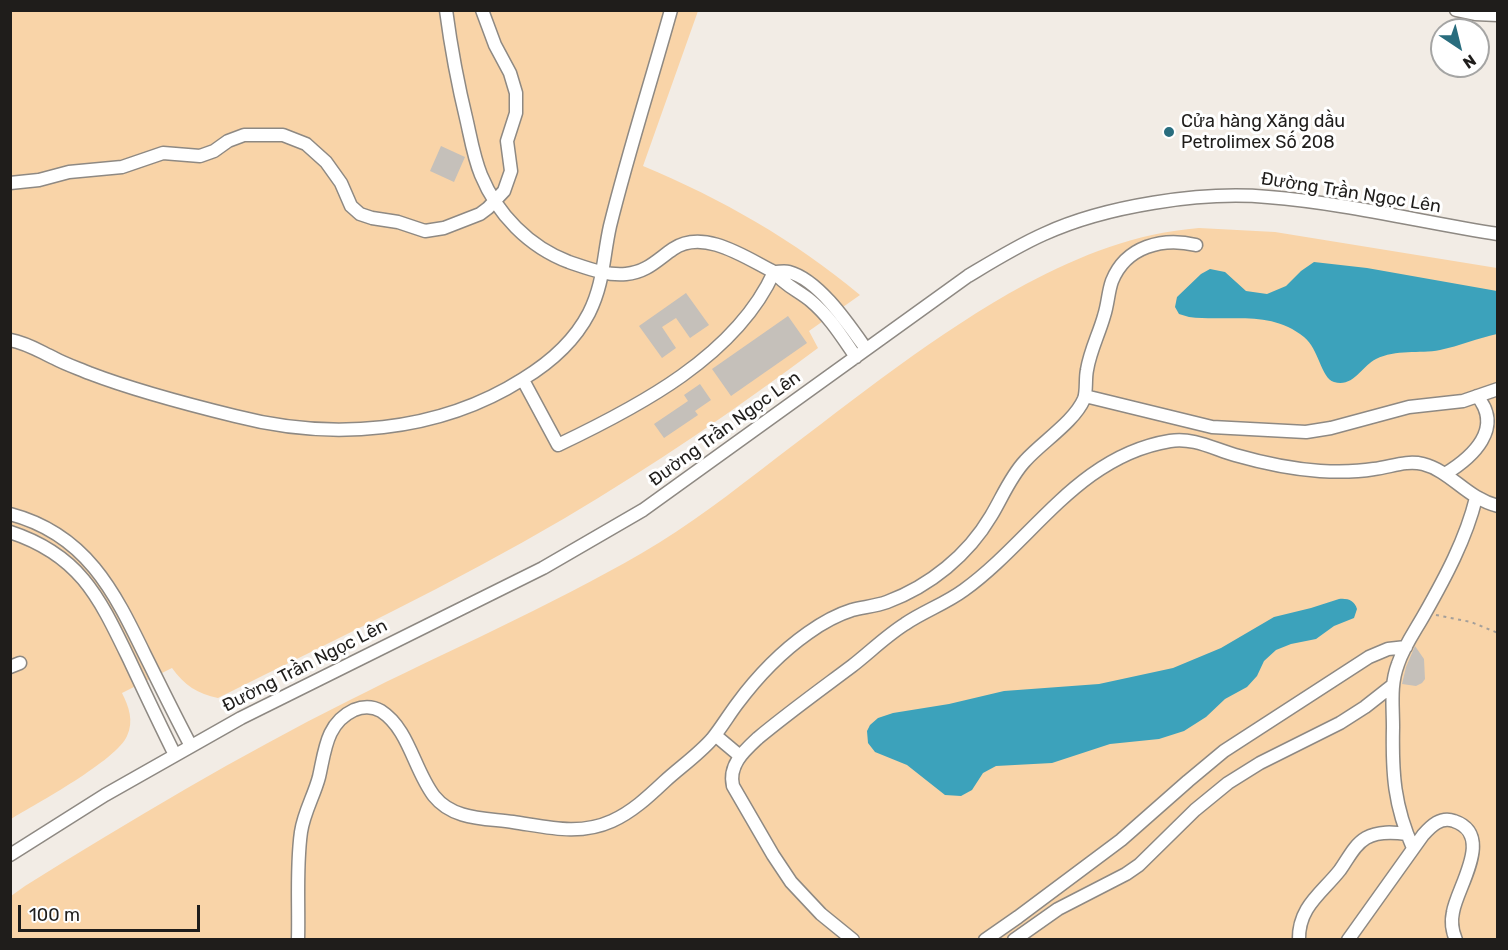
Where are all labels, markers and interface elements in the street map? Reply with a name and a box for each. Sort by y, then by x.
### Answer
north arrow [1430,18,1490,78]
text: N [1459,50,1480,73]
place label: Cửa hàng Xăng dầu Petrolimex Số 208 [1181,111,1345,154]
marker: Cửa hàng Xăng dầu Petrolimex Số 208 [1162,125,1176,139]
street label: Đường Trần Ngọc Lên [1259,168,1443,218]
street label: Đường Trần Ngọc Lên [645,367,805,491]
street label: Đường Trần Ngọc Lên [219,615,391,717]
scale bar [21,893,202,931]
text: 100 m [29,904,80,926]

